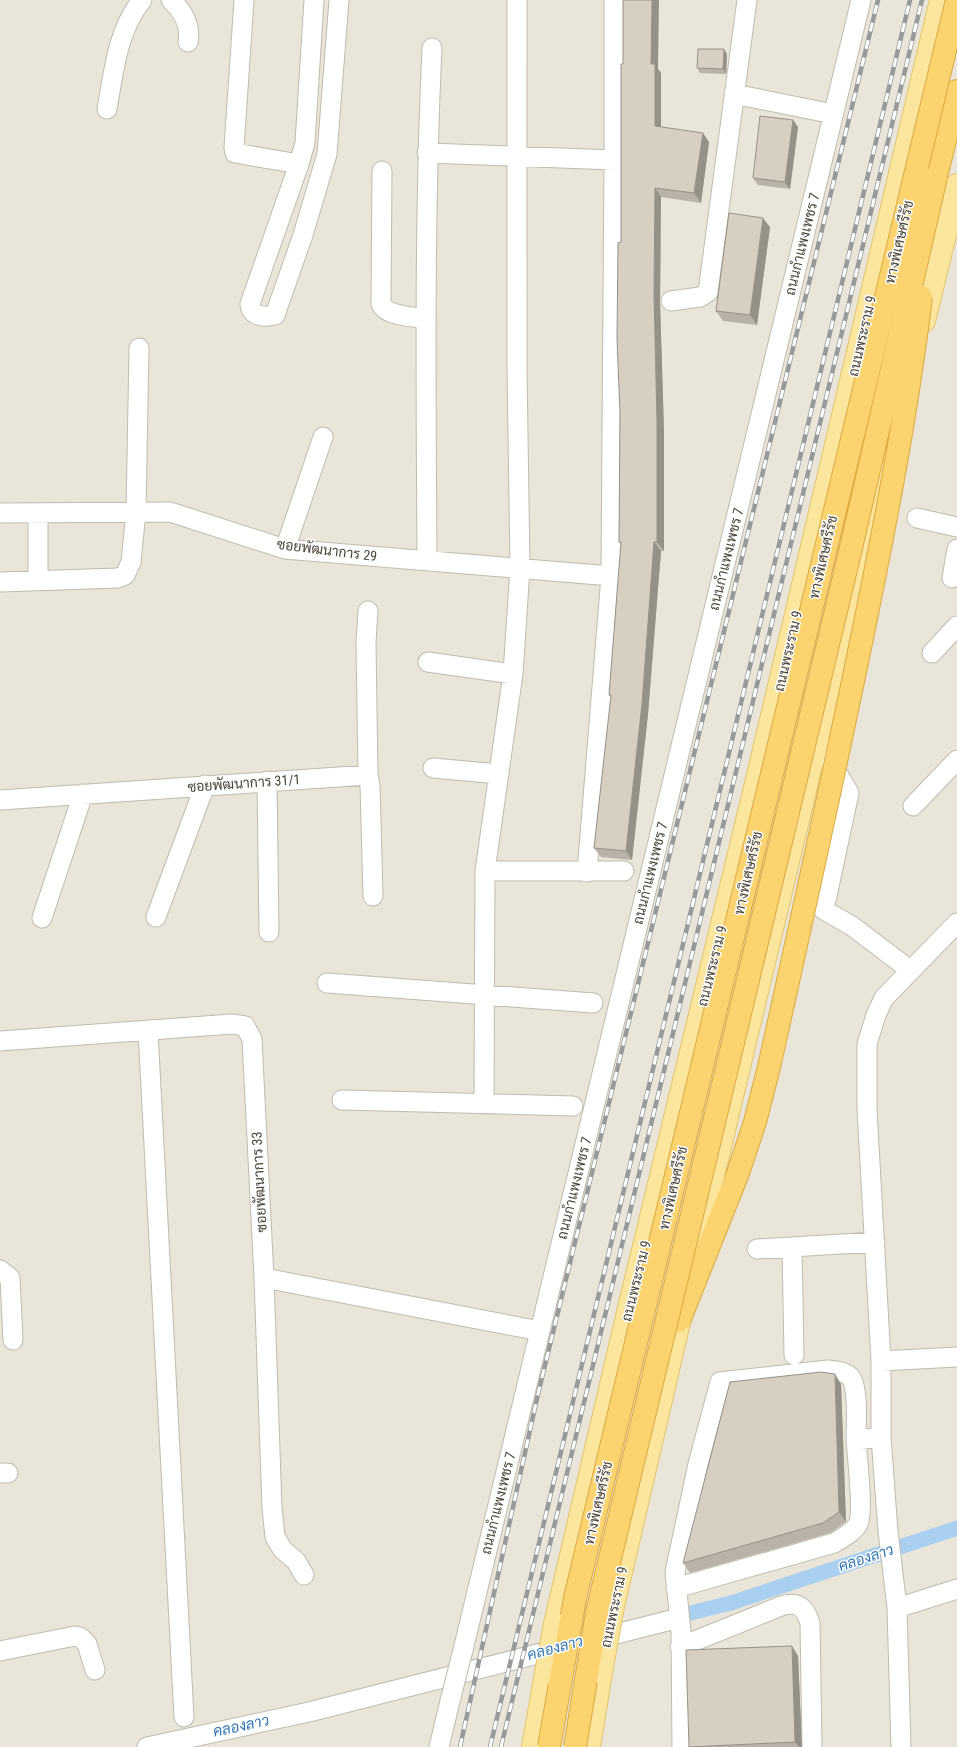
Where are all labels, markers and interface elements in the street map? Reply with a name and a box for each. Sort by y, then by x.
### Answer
street label: ถนนกำแพงเพชร 7 [782,191,823,297]
street label: ทางพิเศษศรีรัช [881,198,916,285]
street label: ถนนพระราม 9 [845,294,879,378]
street label: ถนนกำแพงเพชร 7 [706,506,747,612]
street label: ทางพิเศษศรีรัช [805,513,840,600]
street label: ซอยพัฒนาการ 29 [276,536,378,564]
street label: ถนนพระราม 9 [771,609,805,693]
street label: ซอยพัฒนาการ 31/1 [187,771,301,795]
street label: ถนนกำแพงเพชร 7 [630,820,671,926]
street label: ทางพิเศษศรีรัช [730,829,765,916]
street label: ถนนพระราม 9 [694,924,730,1008]
street label: ซอยพัฒนาการ 33 [248,1131,270,1233]
street label: ถนนกำแพงเพชร 7 [554,1135,595,1241]
street label: ทางพิเศษศรีรัช [655,1144,690,1231]
street label: ถนนพระราม 9 [618,1239,654,1323]
street label: ถนนกำแพงเพชร 7 [478,1450,519,1556]
street label: ทางพิเศษศรีรัช [580,1459,615,1546]
water label: คลองลาว [836,1541,896,1575]
street label: ถนนพระราม 9 [598,1565,630,1649]
water label: คลองลาว [525,1632,585,1664]
water label: คลองลาว [211,1711,271,1741]

